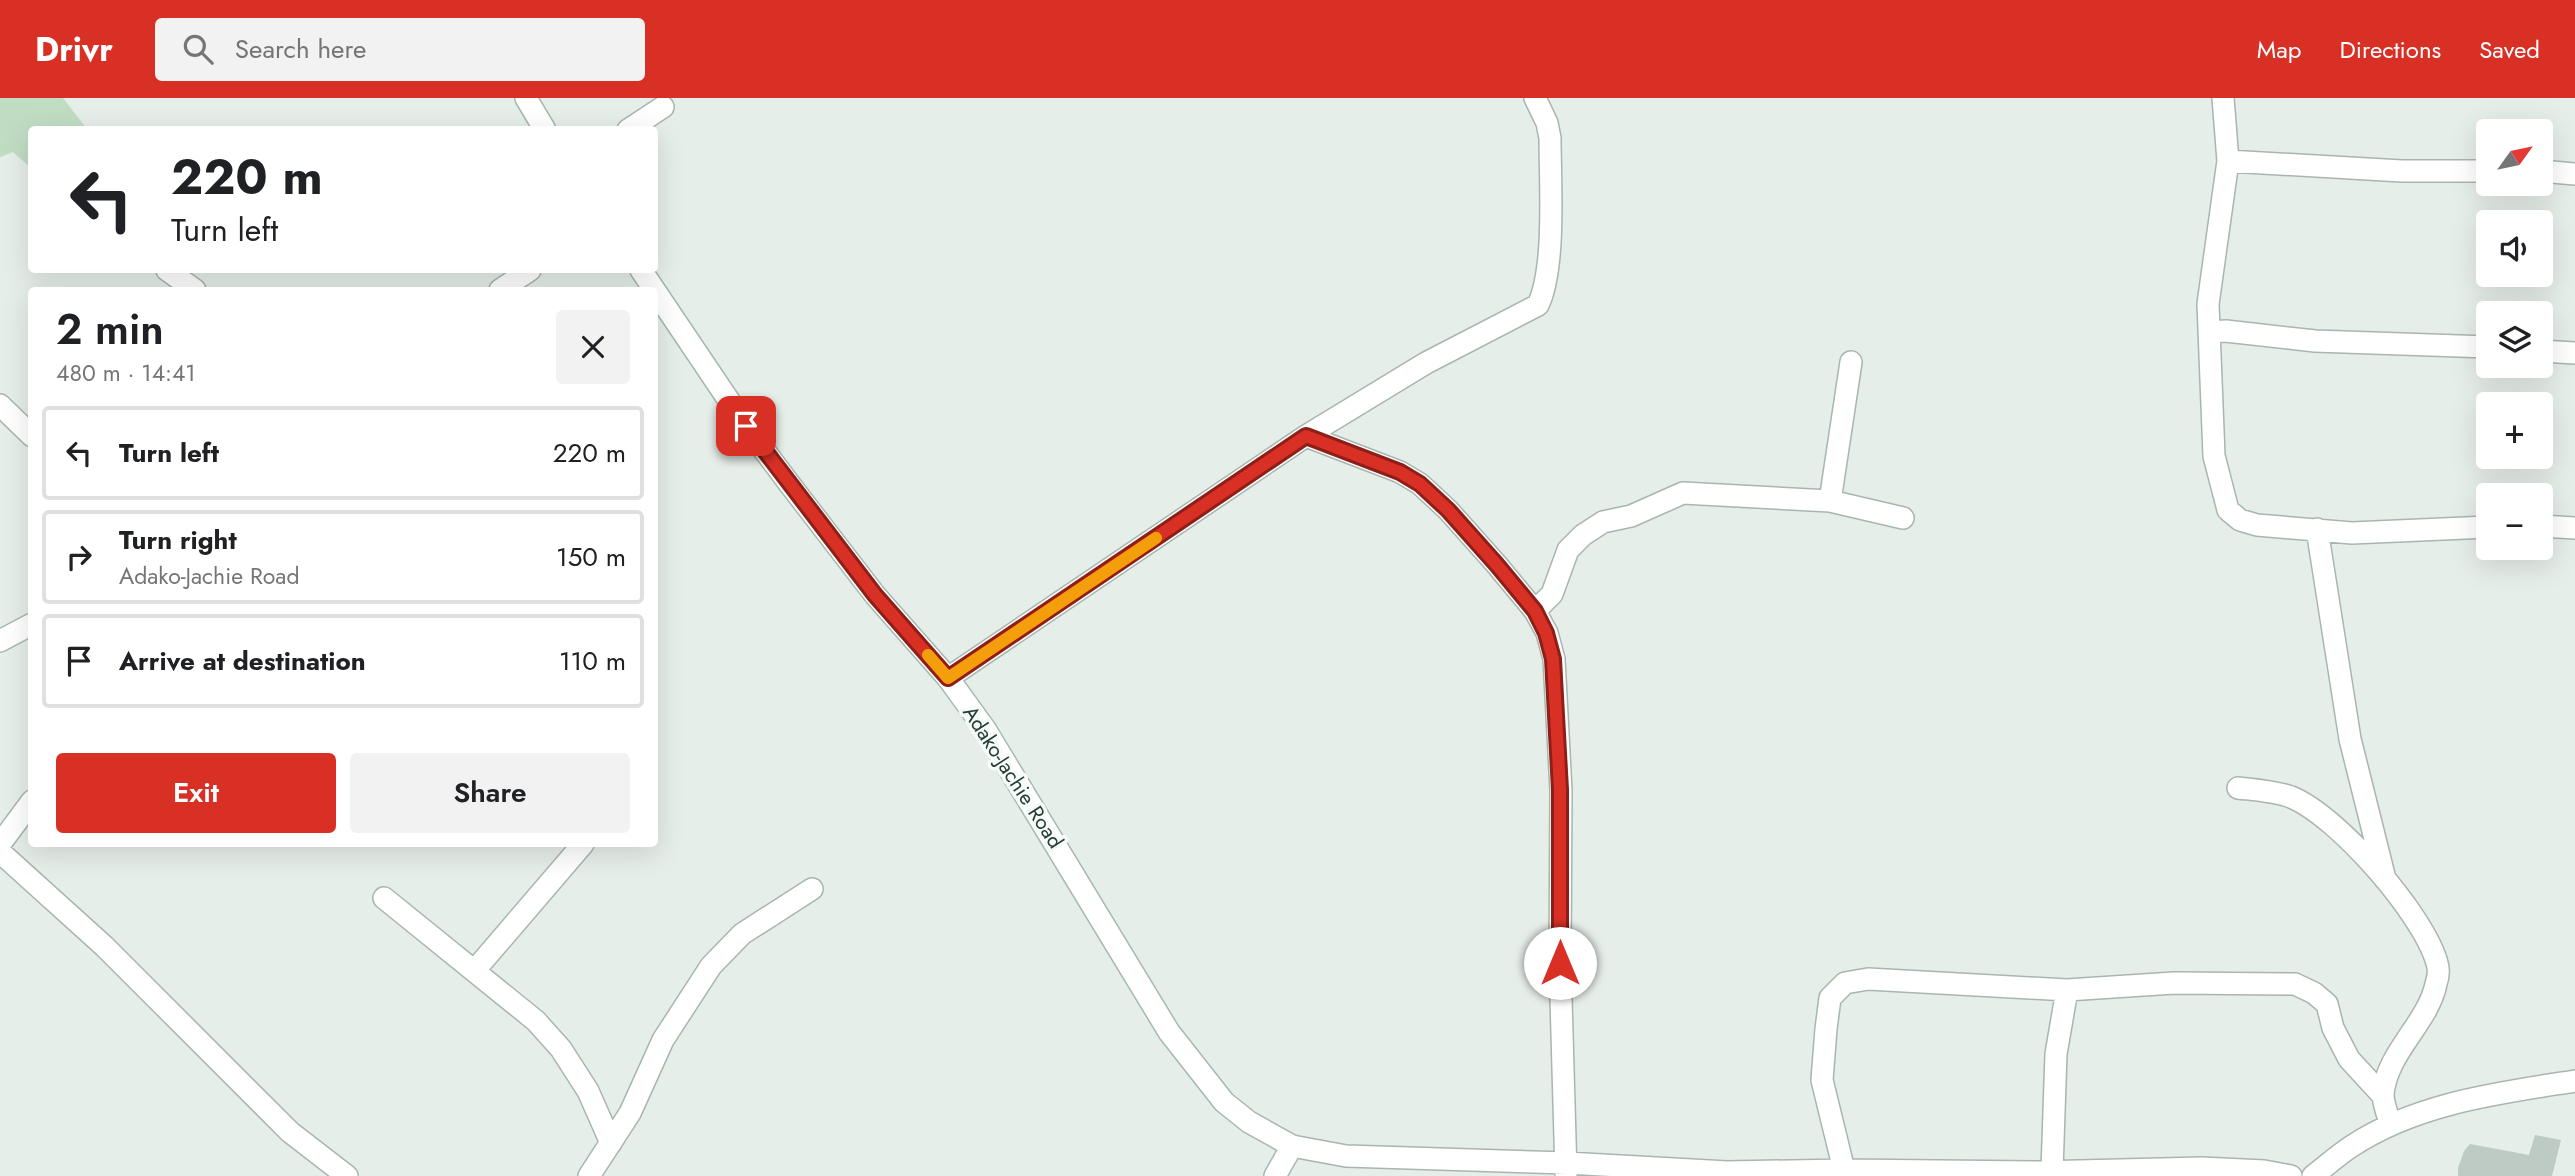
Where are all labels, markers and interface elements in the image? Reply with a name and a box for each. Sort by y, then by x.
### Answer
search box [155,18,645,81]
text: Drivr [35,26,113,73]
icon: search [179,30,217,68]
text: Search here [235,30,366,68]
text: Map [2257,32,2302,67]
text: Directions [2340,32,2441,67]
text: Saved [2479,32,2540,67]
north arrow [2476,119,2553,196]
map controls [2476,119,2553,560]
text: 220 m [171,142,323,212]
icon: left [56,154,147,245]
text: Turn left [171,207,278,253]
button: sound [2476,210,2553,287]
text: 2 min [56,299,164,360]
button: layers [2476,301,2553,378]
button: close [556,310,630,384]
text: 480 m · 14:41 [56,356,196,390]
button: + [2476,392,2553,469]
pin [716,396,776,456]
icon: arrive [727,407,765,445]
icon: left [60,434,98,472]
text: Turn left [119,434,219,472]
text: 220 m [553,434,626,472]
button: − [2476,483,2553,560]
text: Turn right [119,521,237,559]
icon: right [60,538,98,576]
text: 150 m [556,538,626,576]
text: Adako-Jachie Road [119,559,300,593]
icon: arrive [60,642,98,680]
text: Arrive at destination [119,642,366,680]
text: 110 m [559,642,626,680]
street label: Adako-Jachie Road [956,700,1070,854]
button: Exit [56,753,336,833]
button: Share [350,753,630,833]
position arrow [1523,926,1597,1000]

